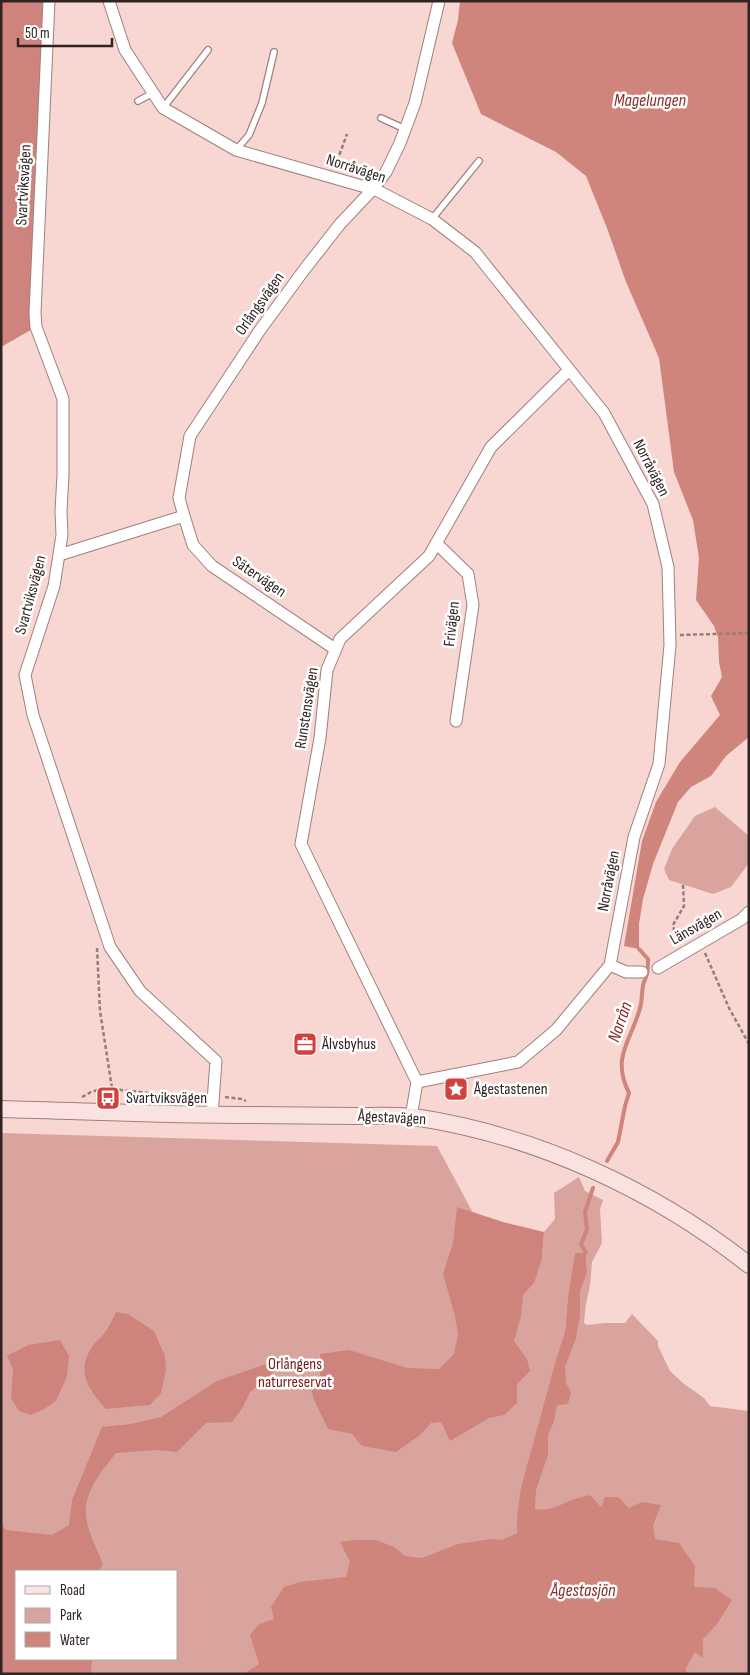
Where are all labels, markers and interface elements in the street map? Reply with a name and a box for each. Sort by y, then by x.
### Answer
scale bar [18,15,111,47]
text: 50 m [25,24,50,43]
water label: Magelungen [614,90,687,111]
street label: Svartviksvägen [12,144,36,226]
street label: Norråvägen [324,150,388,188]
street label: Orlångsvägen [231,269,289,339]
street label: Norråvägen [629,436,673,500]
street label: Sätervägen [229,552,289,602]
street label: Svartviksvägen [11,553,51,637]
street label: Frivägen [440,600,464,648]
street label: Runstensvägen [291,666,323,750]
street label: Norråvägen [594,849,624,913]
street label: Länsvägen [667,905,725,949]
water label: Norrån [603,999,637,1045]
office icon: Älvsbyhus [292,1031,318,1057]
place label: Älvsbyhus [321,1035,376,1054]
place icon: Ågestastenen [443,1076,469,1102]
place label: Ågestastenen [473,1080,548,1099]
bus stop icon: Svartviksvägen [95,1085,121,1111]
place label: Svartviksvägen [126,1089,207,1108]
street label: Ågestavägen [356,1107,427,1129]
park label: Orlångens naturreservat [258,1355,332,1392]
legend [15,1570,178,1660]
water label: Ågestasjön [549,1580,616,1601]
text: Road [60,1581,85,1600]
text: Park [60,1606,82,1625]
text: Water [60,1631,91,1650]

